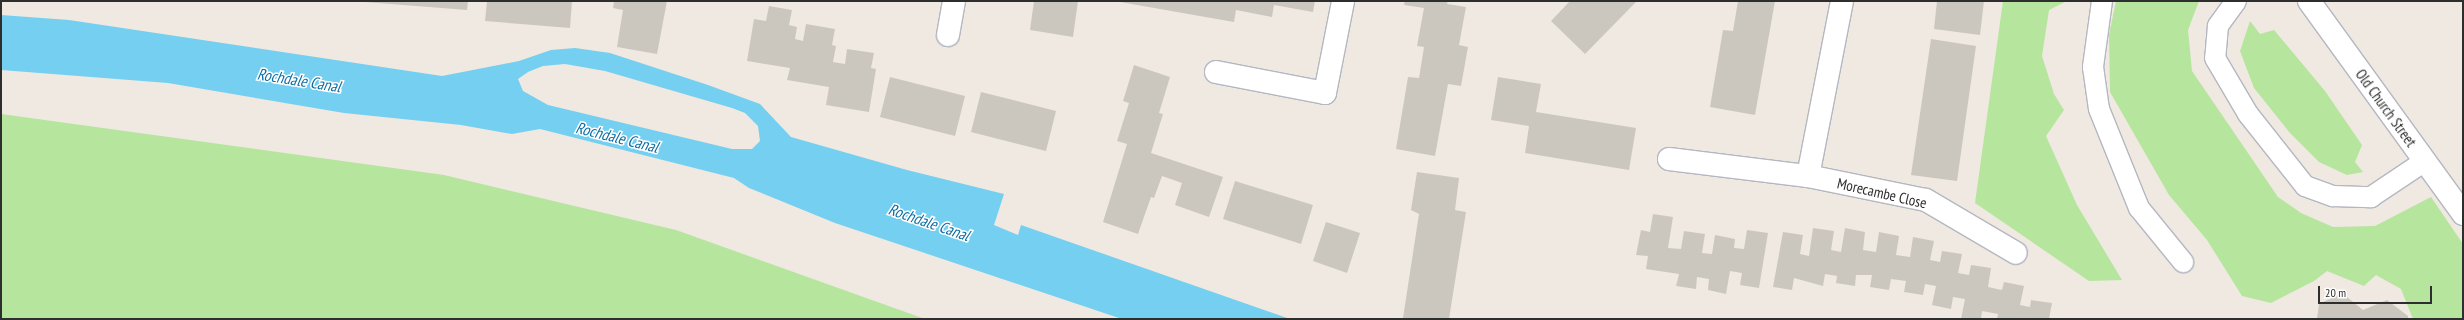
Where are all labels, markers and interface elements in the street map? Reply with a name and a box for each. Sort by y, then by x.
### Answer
water label: Rochdale Canal [256,64,342,96]
street label: Old Church Street [2352,66,2420,150]
water label: Rochdale Canal [574,117,660,157]
street label: Morecambe Close [1835,174,1929,212]
water label: Rochdale Canal [886,199,972,245]
scale bar [2320,278,2434,304]
text: 20 m [2325,285,2346,300]

